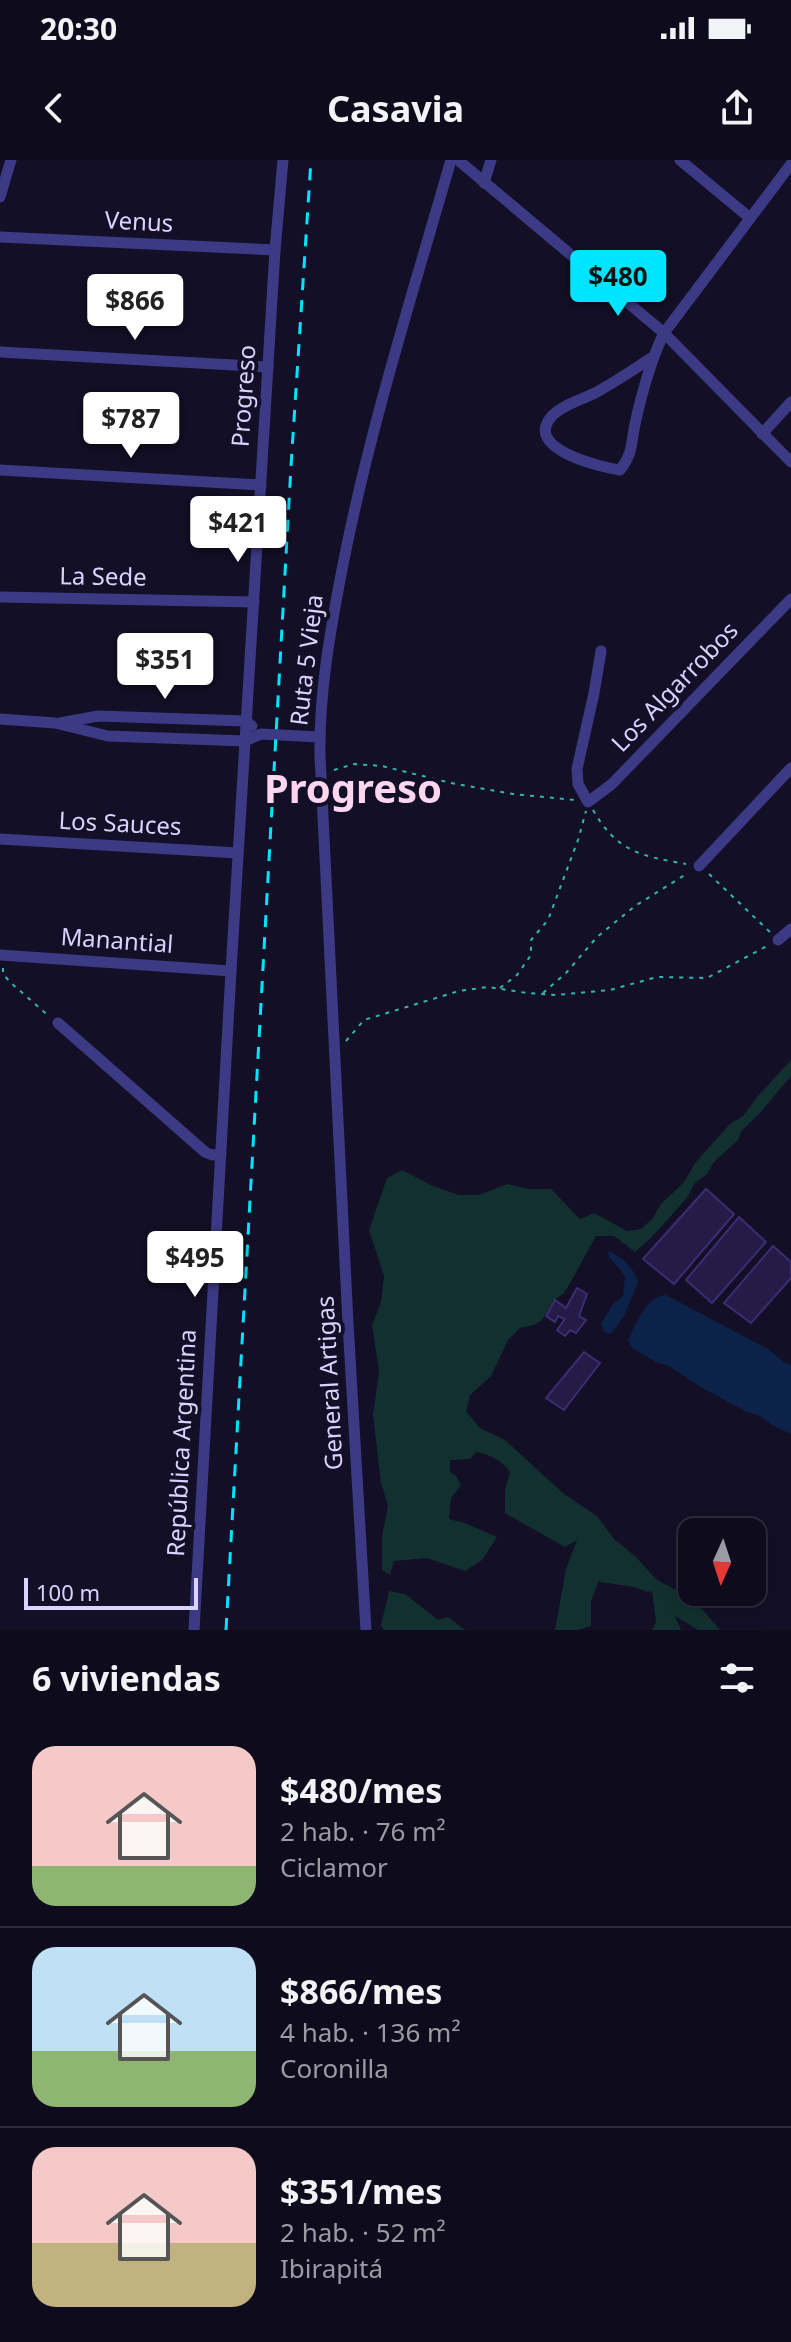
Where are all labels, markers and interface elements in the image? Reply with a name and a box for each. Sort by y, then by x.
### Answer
text: 20:30 [40,8,117,49]
text: Casavia [327,84,464,133]
icon: back [32,86,76,130]
icon: share [715,86,759,130]
street label: Venus [104,202,174,239]
pin: $480 [571,250,665,318]
text: $480 [588,258,648,294]
pin: $866 [88,274,182,342]
text: $866 [105,282,165,318]
street label: Progreso [222,344,263,448]
pin: $787 [84,392,178,460]
text: $787 [101,400,161,436]
pin: $421 [191,496,285,564]
text: $421 [208,504,268,540]
street label: La Sede [59,558,147,593]
street label: Ruta 5 Vieja [281,592,330,727]
street label: Los Algarrobos [603,614,745,758]
pin: $351 [118,633,212,701]
text: $351 [135,641,195,677]
district label: Progreso [264,760,442,815]
street label: Los Sauces [58,803,182,842]
street label: Manantial [60,919,175,960]
pin: $495 [148,1231,242,1299]
text: $495 [165,1239,225,1275]
street label: General Artigas [307,1295,350,1471]
street label: República Argentina [158,1328,203,1557]
north arrow [678,1518,766,1606]
map controls [678,1518,766,1606]
scale bar [24,1574,198,1610]
text: 100 m [36,1577,100,1607]
text: 6 viviendas [32,1655,221,1701]
icon: filters [715,1656,759,1700]
text: $480/mes [280,1767,442,1813]
icon: home [96,1778,192,1874]
text: 2 hab. · 76 m² [280,1813,446,1849]
text: Ciclamor [280,1849,388,1885]
text: $866/mes [280,1968,442,2014]
icon: home [96,1979,192,2075]
text: 4 hab. · 136 m² [280,2014,461,2050]
text: Coronilla [280,2050,389,2086]
text: $351/mes [280,2168,442,2214]
icon: home [96,2179,192,2275]
text: 2 hab. · 52 m² [280,2214,446,2250]
text: Ibirapitá [280,2250,383,2286]

